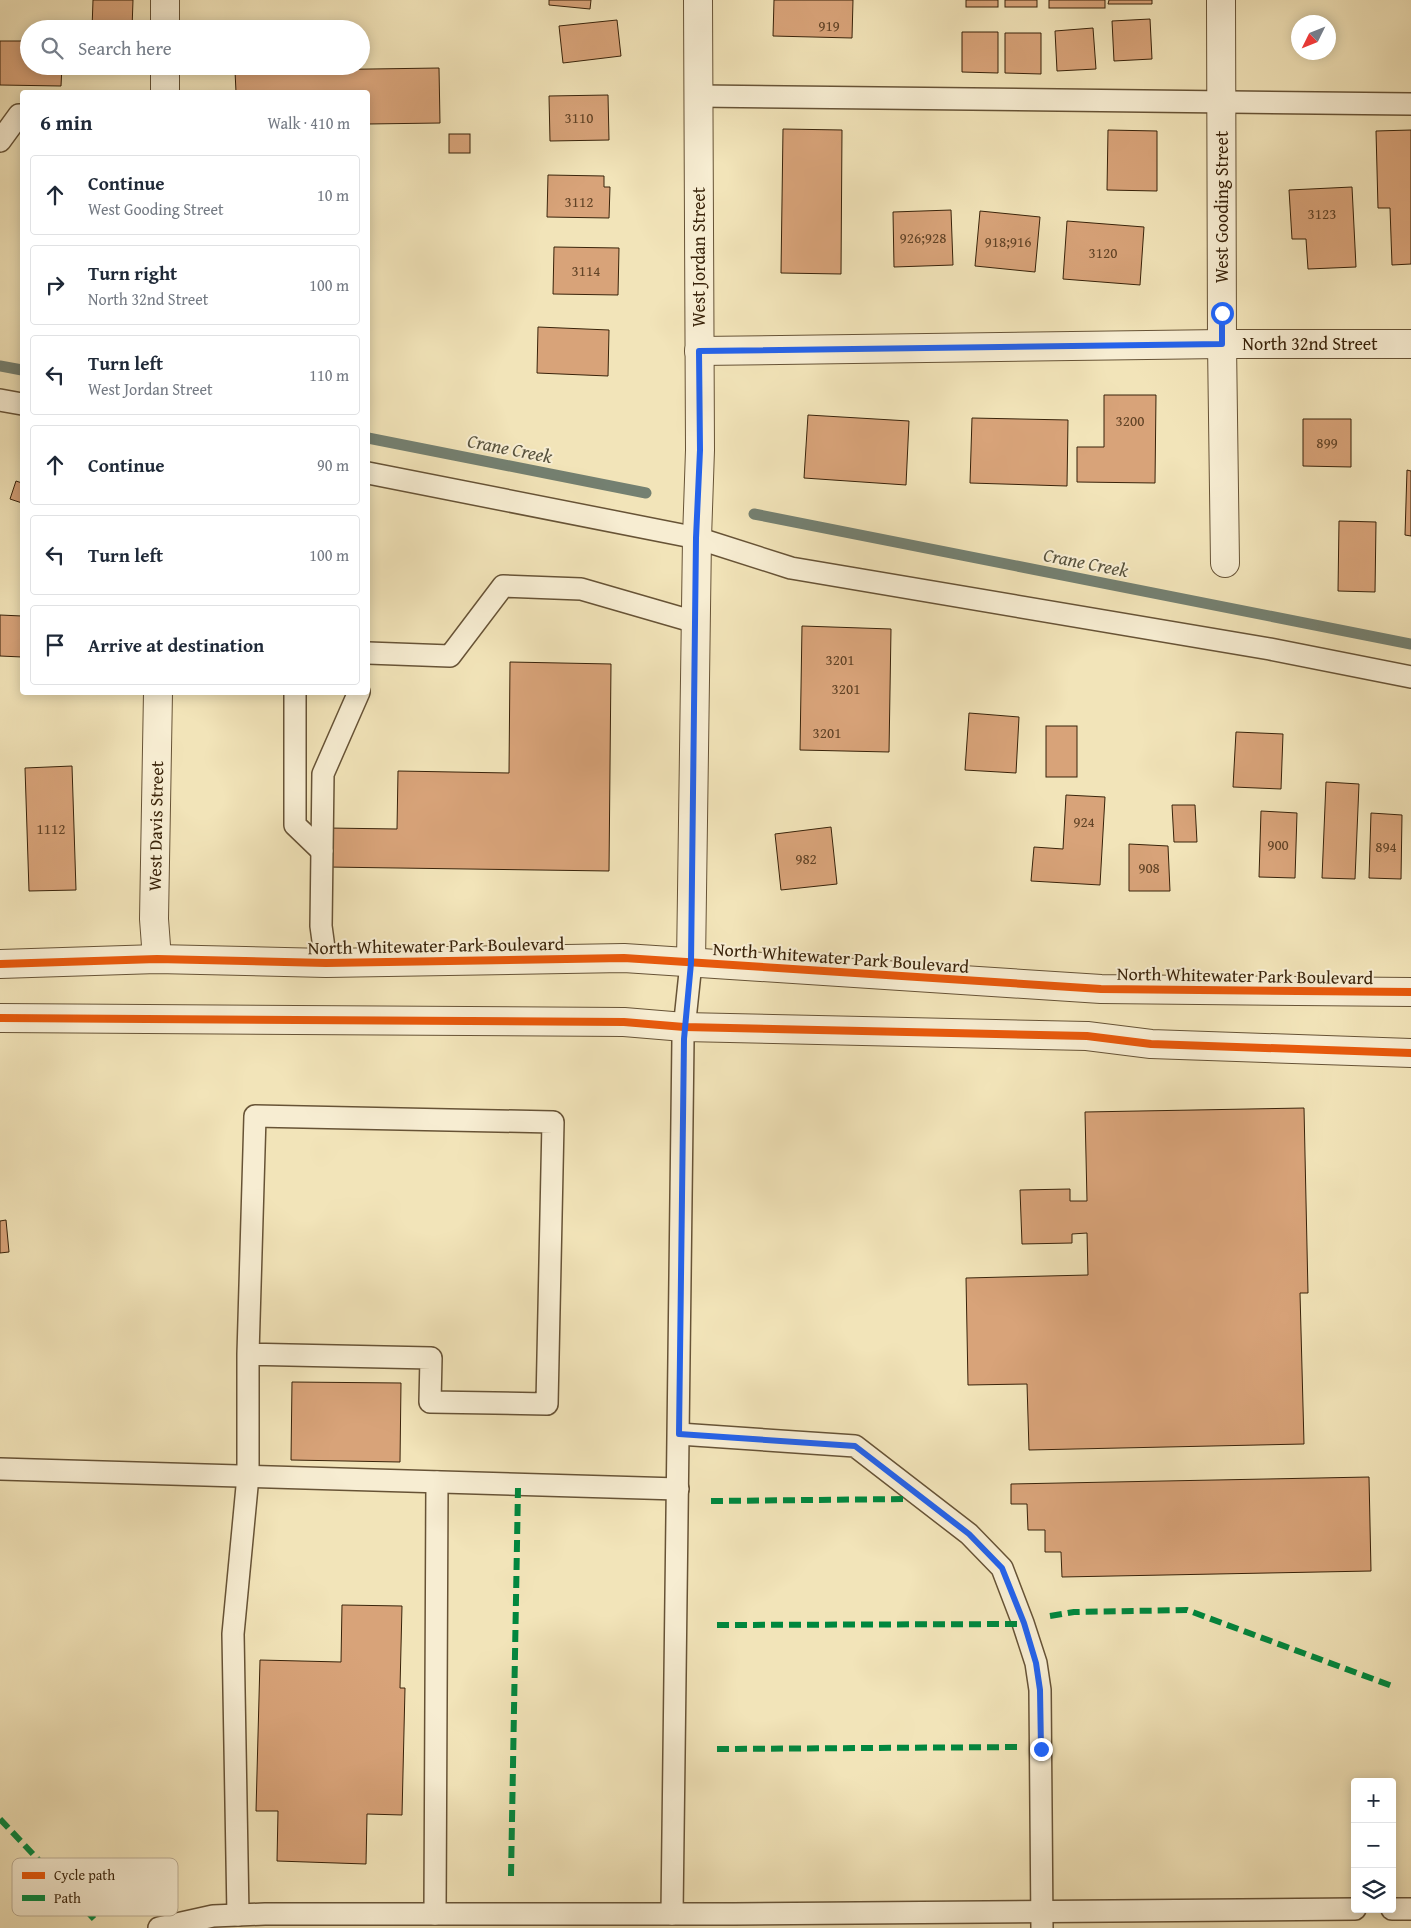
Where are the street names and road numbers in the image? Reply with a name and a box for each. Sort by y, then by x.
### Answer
street label: West Gooding Street [1208,130,1235,283]
street label: West Jordan Street [685,186,712,327]
street label: North 32nd Street [1242,330,1378,357]
street label: West Davis Street [141,760,170,891]
street label: North Whitewater Park Boulevard [307,930,565,961]
street label: North Whitewater Park Boulevard [712,935,970,980]
street label: North Whitewater Park Boulevard [1117,960,1374,991]

